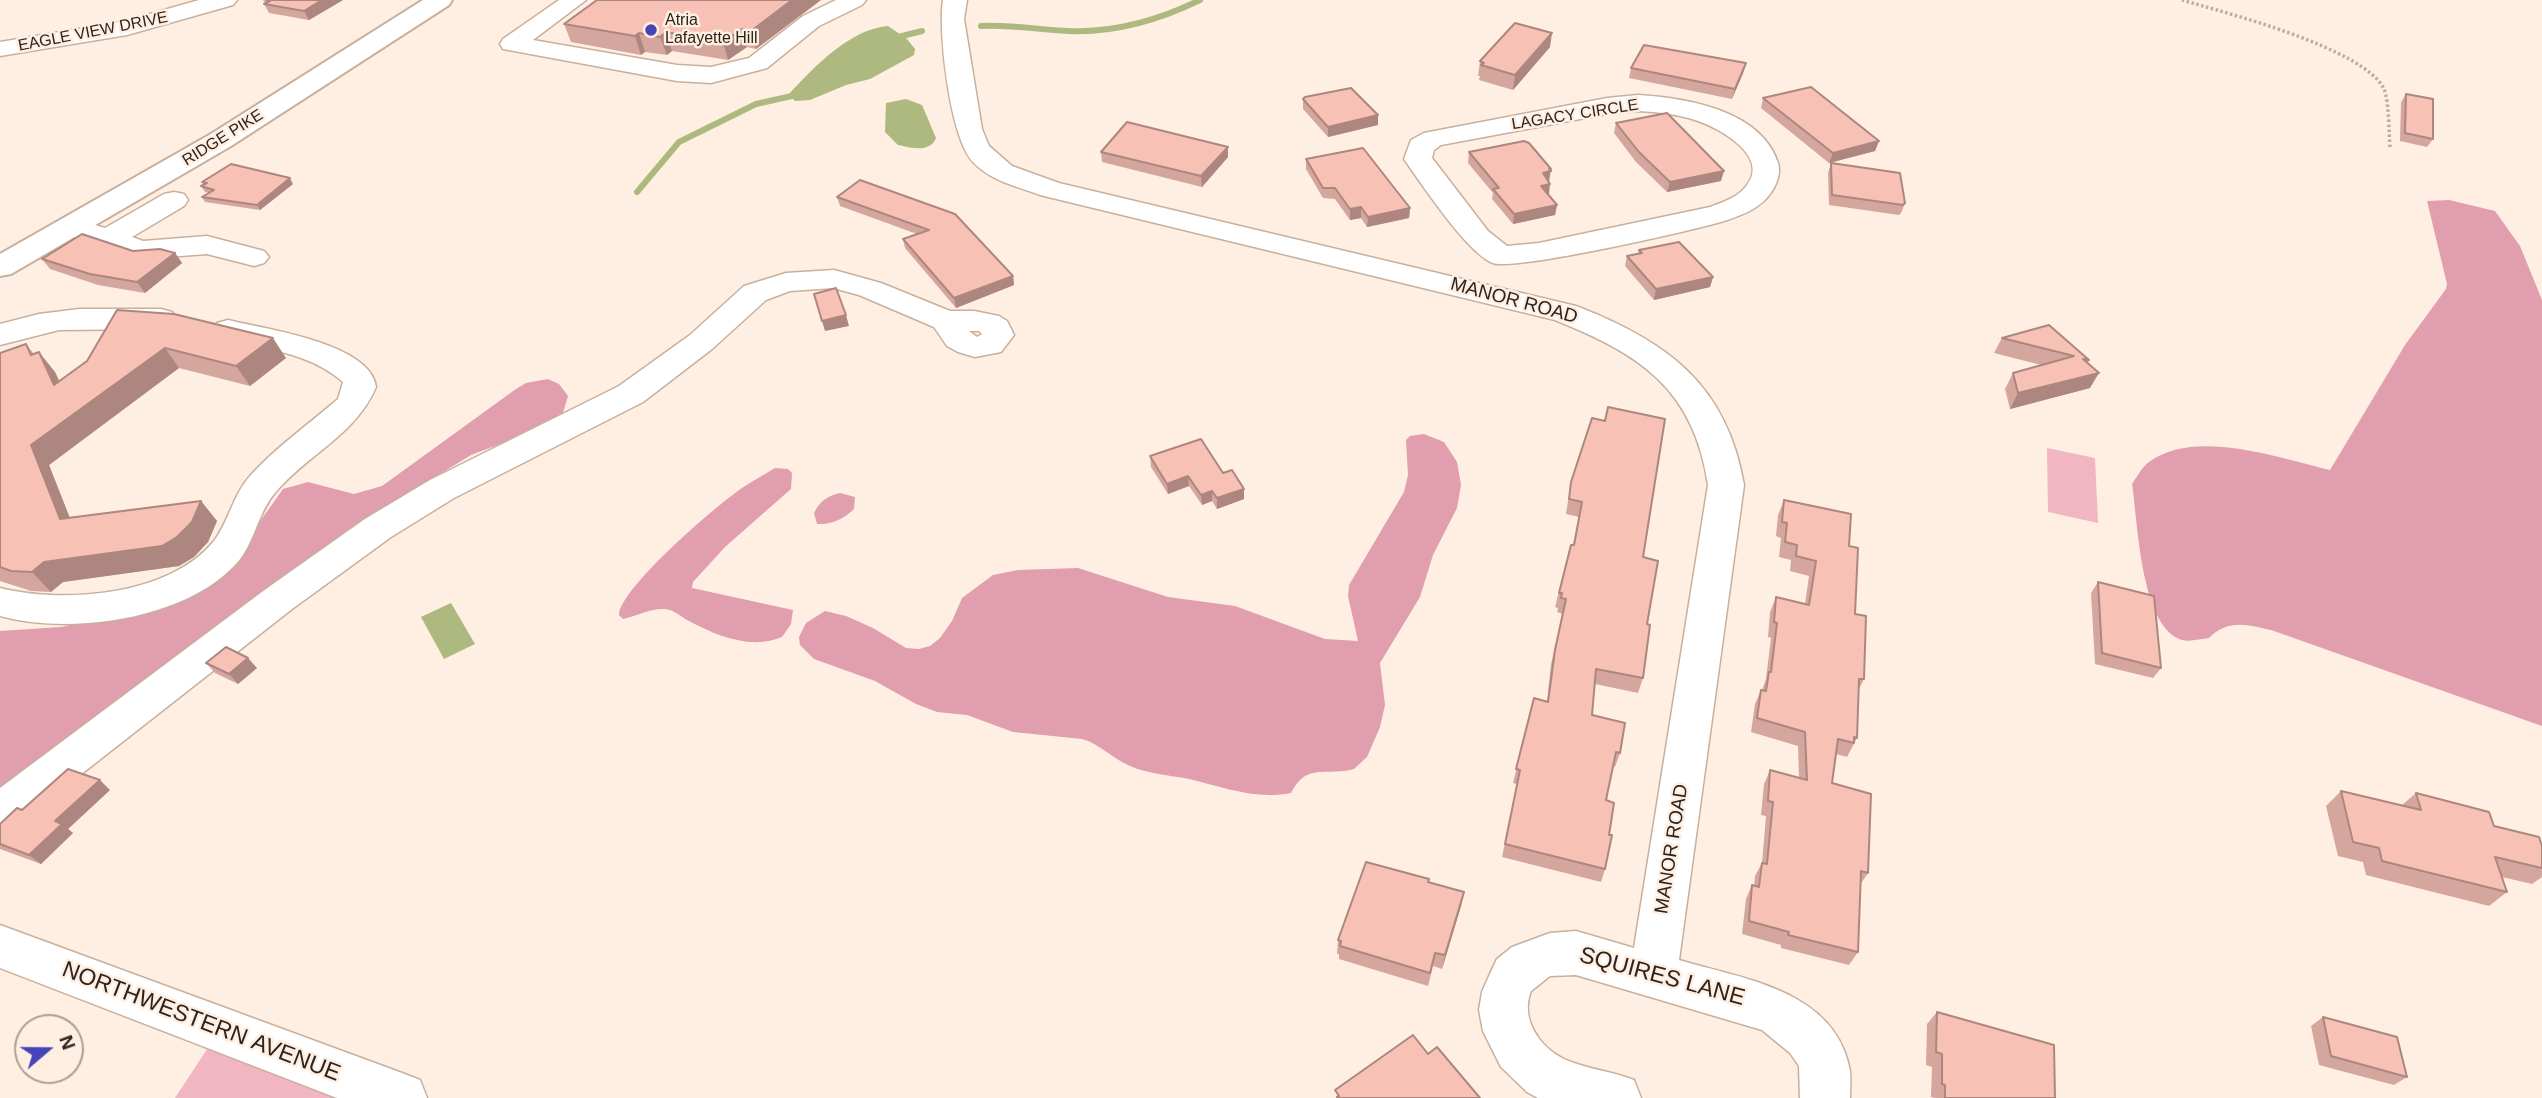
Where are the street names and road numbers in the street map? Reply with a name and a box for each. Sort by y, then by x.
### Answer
street label: EAGLE VIEW DRIVE [17,8,169,56]
street label: LAGACY CIRCLE [1510,96,1640,134]
street label: RIDGE PIKE [179,106,267,170]
street label: MANOR ROAD [1448,273,1580,329]
street label: MANOR ROAD [1651,783,1693,915]
street label: SQUIRES LANE [1576,942,1748,1012]
street label: NORTHWESTERN AVENUE [58,956,344,1088]

